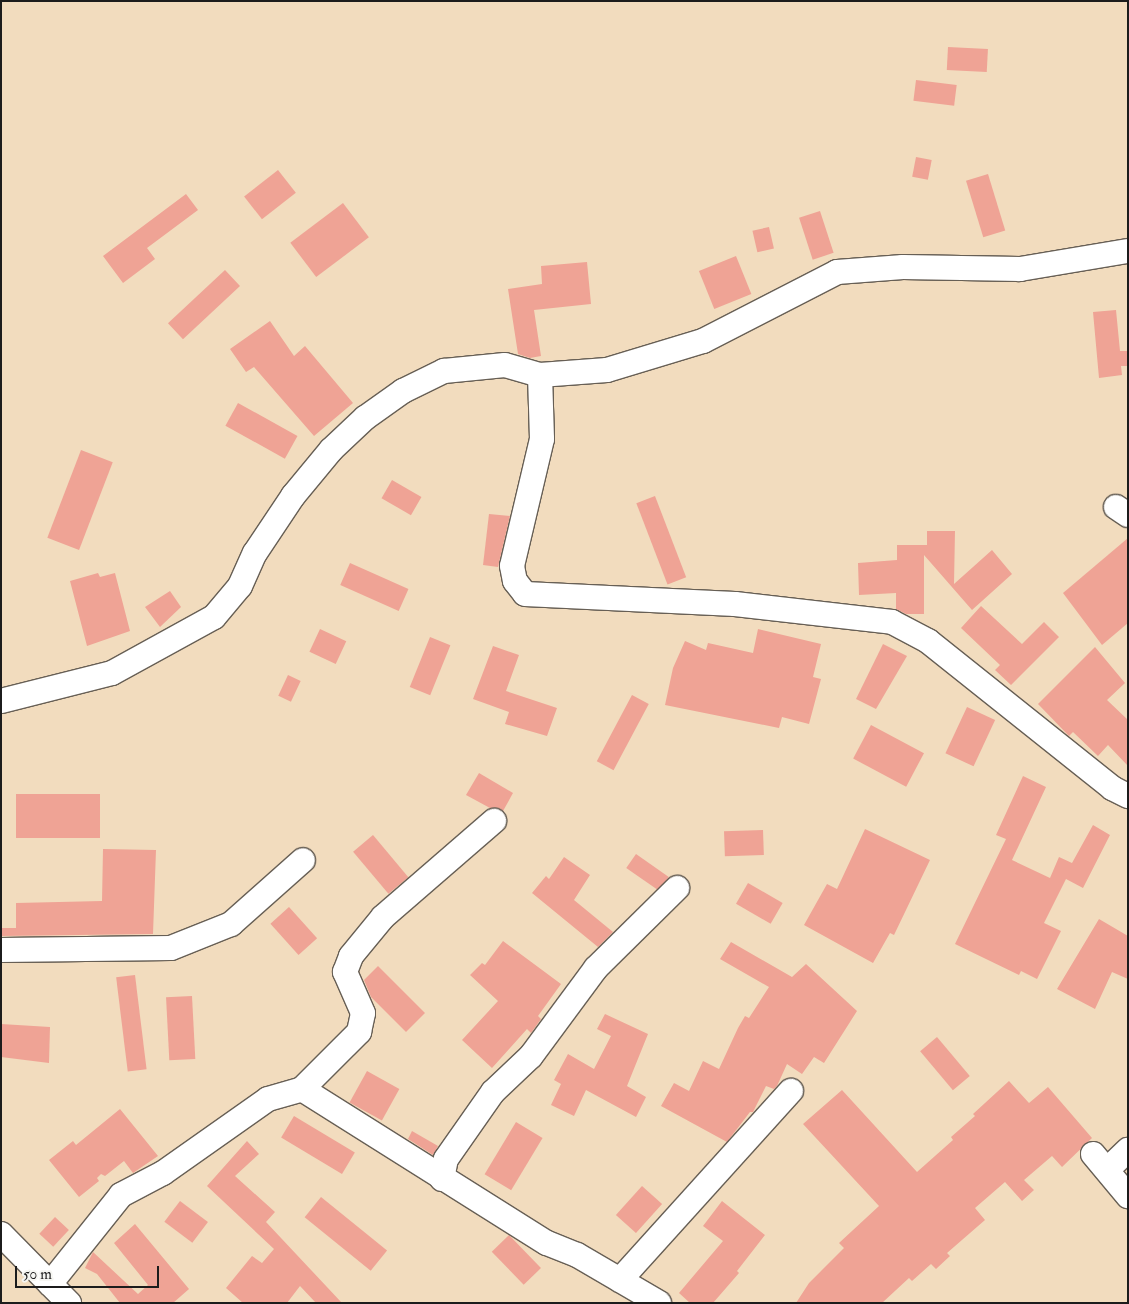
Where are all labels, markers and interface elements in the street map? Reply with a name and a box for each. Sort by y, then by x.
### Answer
scale bar [18,1256,161,1288]
text: 50 m [23,1265,52,1284]

